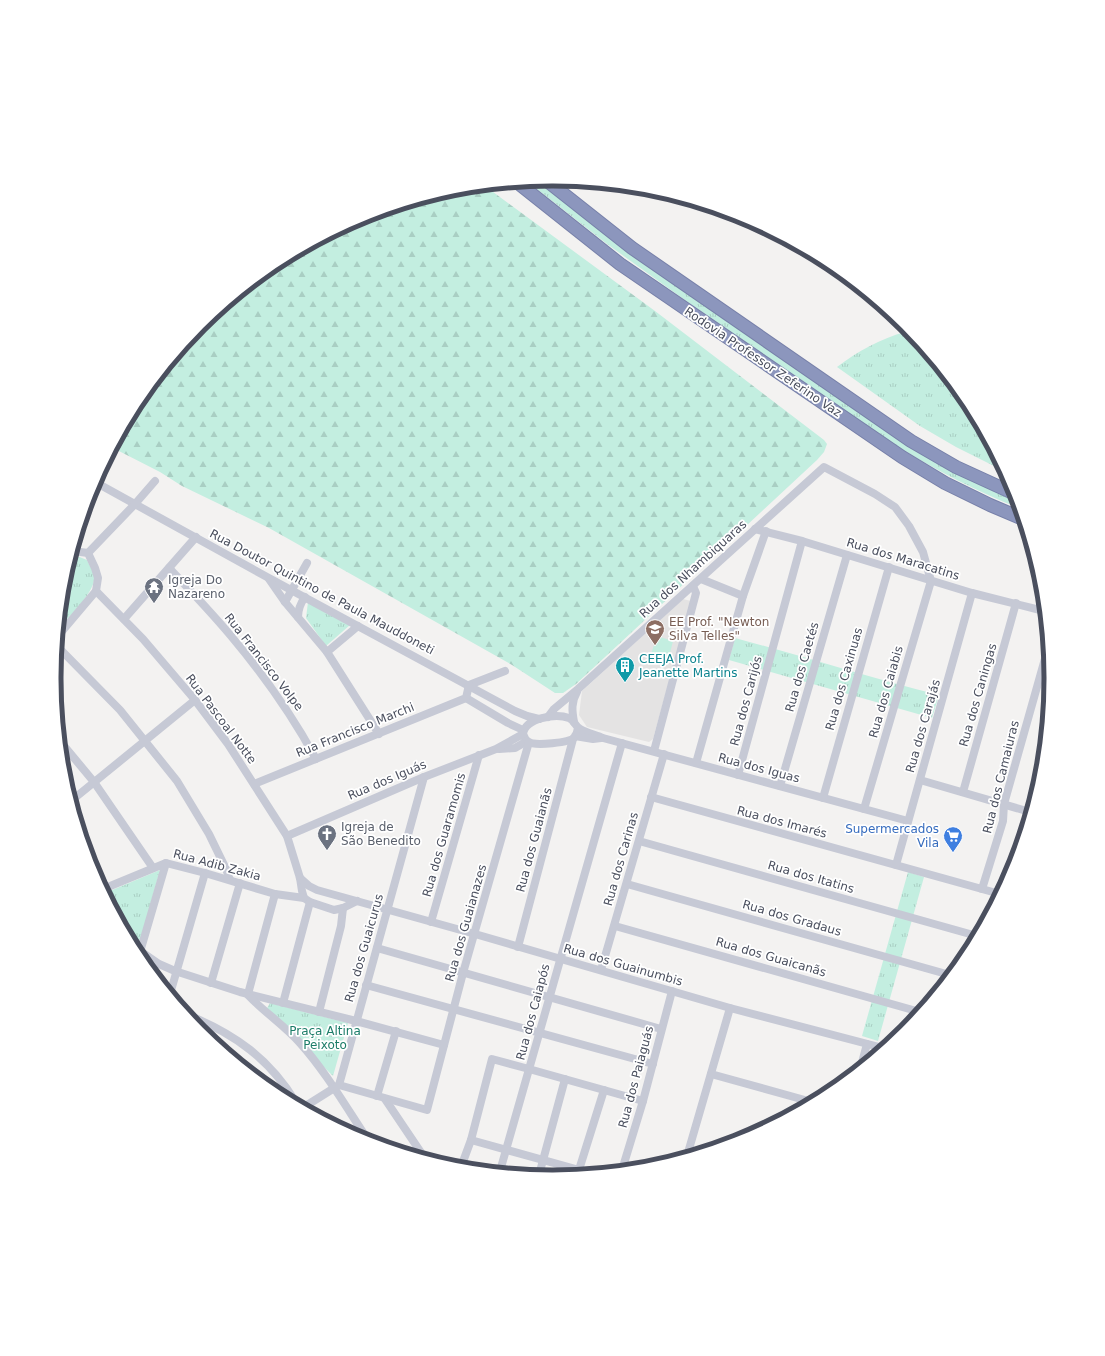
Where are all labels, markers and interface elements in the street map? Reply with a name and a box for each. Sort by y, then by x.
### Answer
street label: Rodovia Professor Zeferino Vaz [682,304,844,420]
street label: Rua dos Nhambiquaras [637,517,749,621]
street label: Rua Doutor Quintino de Paula Mauddoneti [207,527,437,657]
street label: Rua dos Maracatins [845,535,961,583]
place label: Igreja Do Nazareno [168,573,225,601]
temple icon: Igreja Do Nazareno [143,576,165,604]
street label: Rua Francisco Volpe [222,611,306,713]
place label: EE Prof. "Newton Silva Telles" [669,615,769,643]
school or university icon: EE Prof. "Newton Silva Telles" [644,618,666,646]
street label: Rua dos Caetés [782,620,822,714]
street label: Rua dos Caxinuas [823,626,865,732]
street label: Rua dos Caningas [957,642,999,748]
street label: Rua dos Caiabis [866,644,906,740]
place label: CEEJA Prof. Jeanette Martins [638,652,737,680]
street label: Rua dos Carijós [727,654,765,748]
building icon: CEEJA Prof. Jeanette Martins [614,655,636,683]
street label: Rua Pascoal Notte [183,671,259,767]
street label: Rua dos Carajás [903,678,943,774]
street label: Rua Francisco Marchi [294,700,416,760]
street label: Rua dos Camaiuras [980,719,1022,835]
street label: Rua dos Iguas [717,750,801,786]
street label: Rua dos Iguás [346,757,428,803]
street label: Rua dos Guaramomis [420,771,468,899]
street label: Rua dos Guaianãs [513,786,555,894]
street label: Rua dos Imarés [736,803,828,841]
street label: Rua dos Carinas [601,811,641,907]
place label: Igreja de São Benedito [341,820,421,848]
place label: Supermercados Vila [845,822,939,850]
church icon: Igreja de São Benedito [316,823,338,851]
supermarket icon: Supermercados Vila [942,825,964,853]
street label: Rua Adib Zakia [172,847,262,883]
street label: Rua dos Itatins [766,858,856,896]
street label: Rua dos Guaianazes [443,863,489,983]
street label: Rua dos Guaicurus [342,892,386,1004]
street label: Rua dos Gradaus [741,897,843,939]
street label: Rua dos Guaicanãs [714,935,828,979]
street label: Rua dos Guainumbis [562,941,684,989]
street label: Rua dos Caiapós [513,962,553,1062]
park label: Praça Altina Peixoto [289,1024,361,1052]
street label: Rua dos Paiaguás [616,1024,656,1130]

